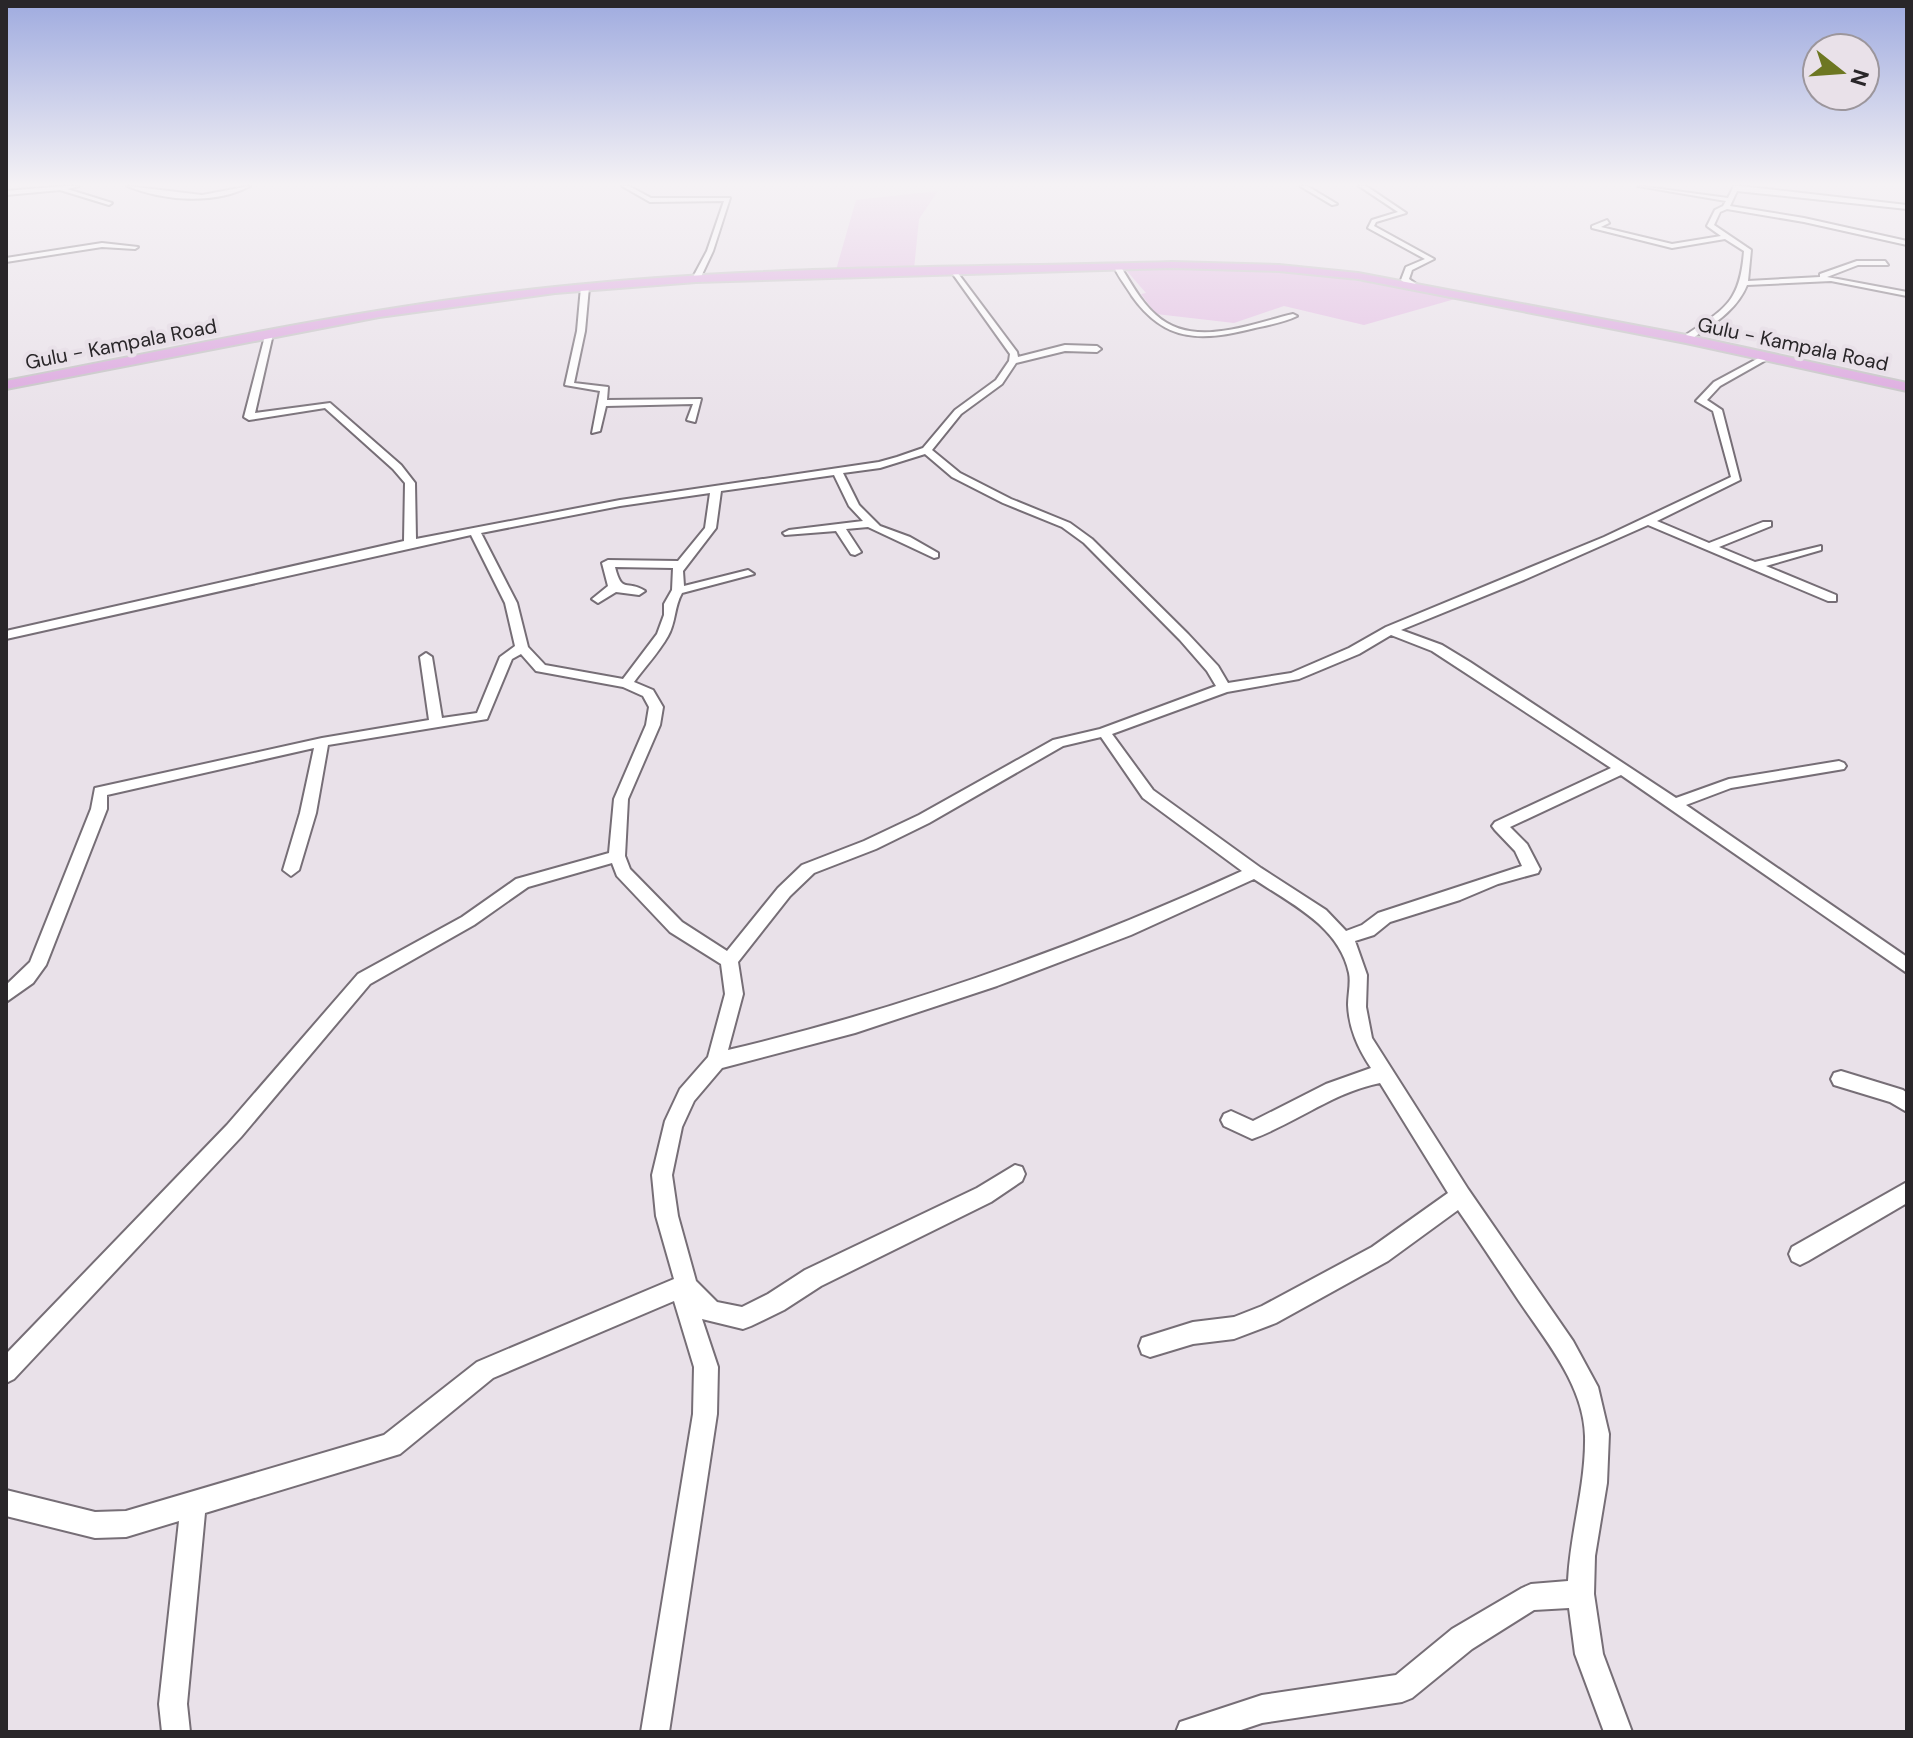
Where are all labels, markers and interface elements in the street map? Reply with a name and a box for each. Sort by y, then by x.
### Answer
north arrow [1801,32,1881,112]
text: N [1843,66,1876,90]
street label: Gulu - Kampala Road [1695,311,1891,377]
street label: Gulu - Kampala Road [23,313,219,375]

